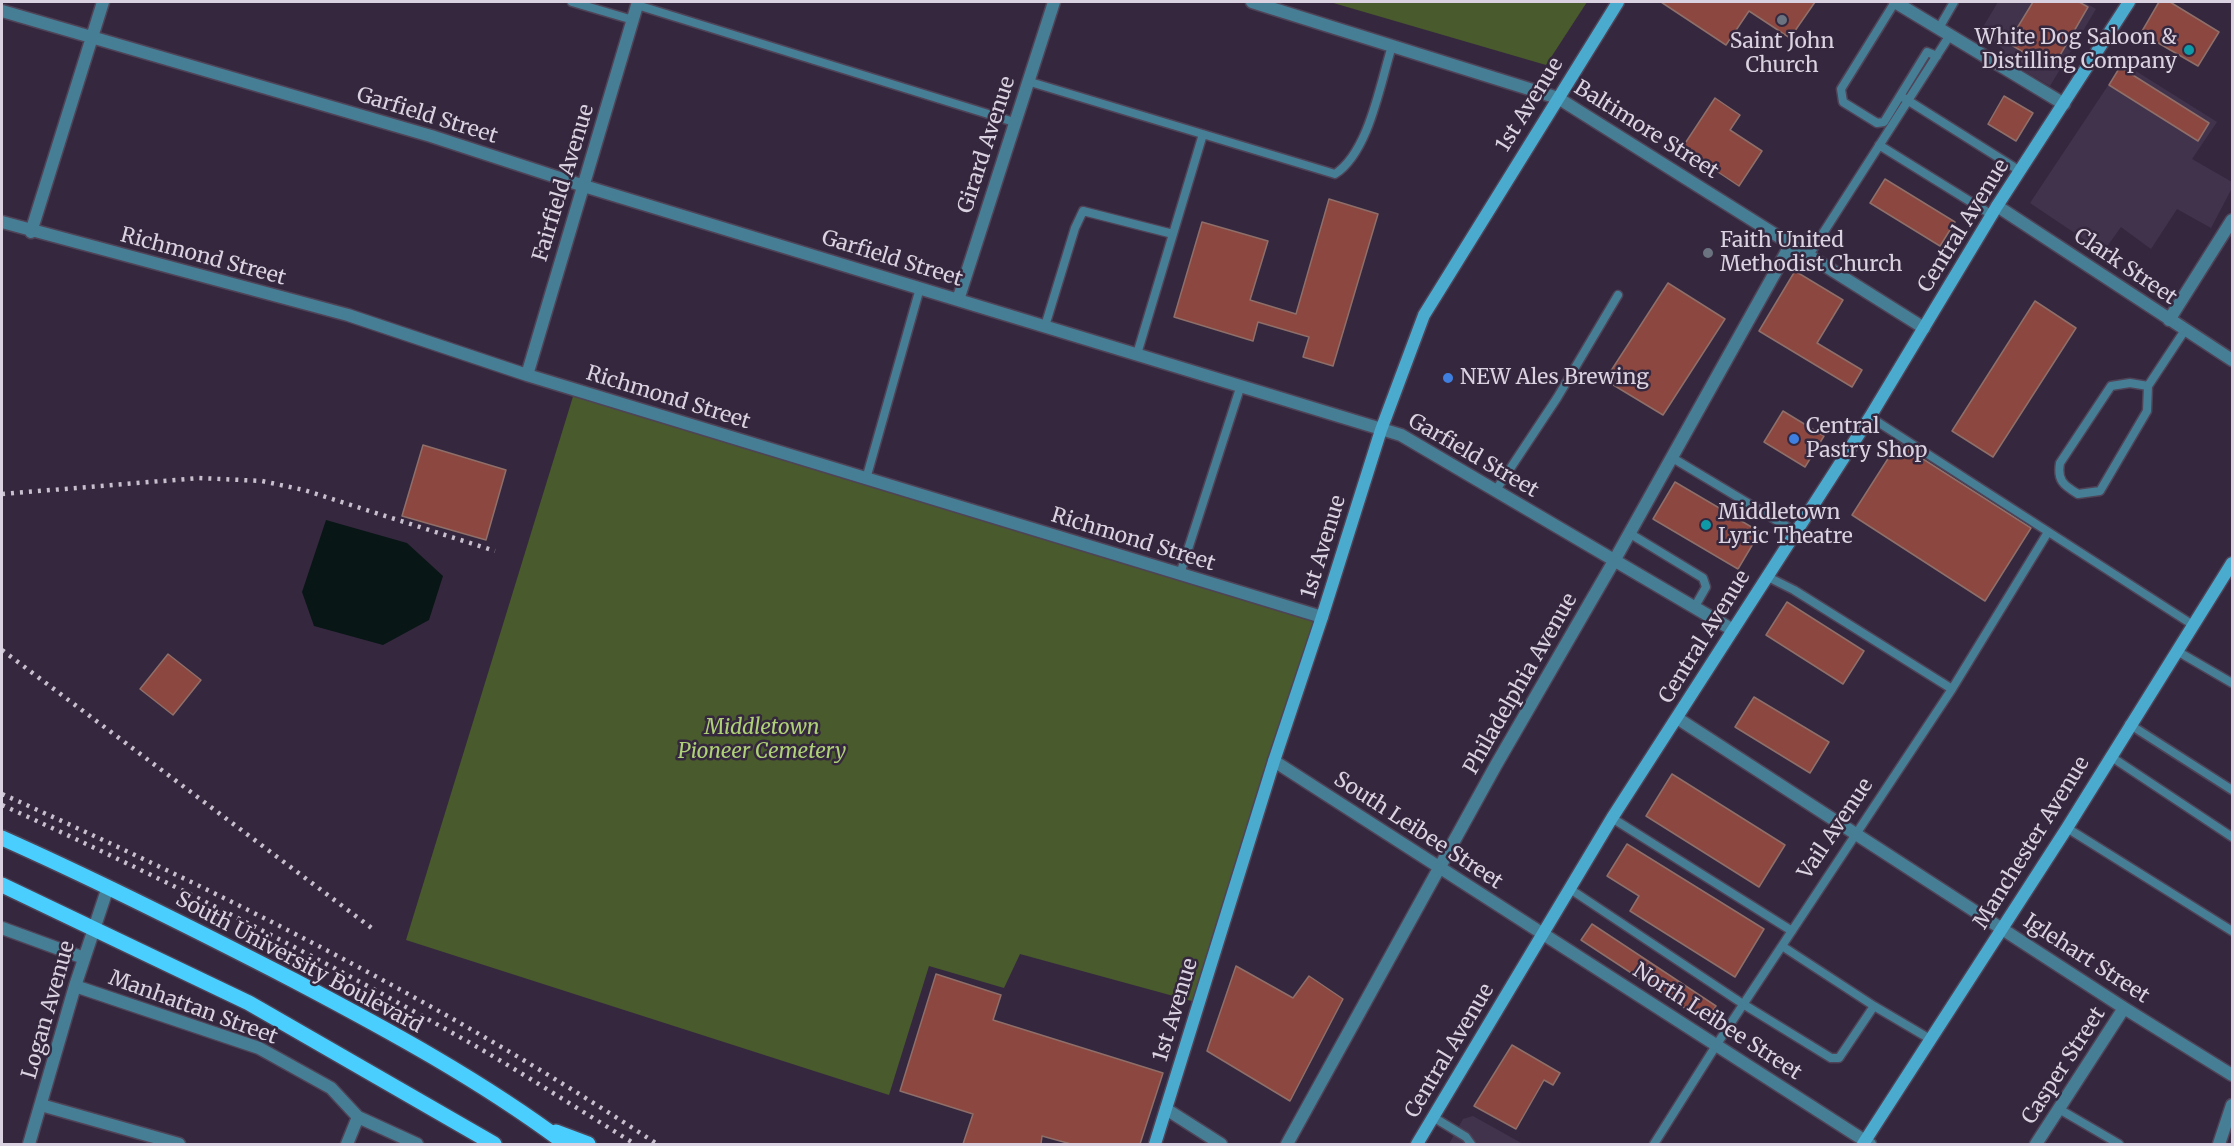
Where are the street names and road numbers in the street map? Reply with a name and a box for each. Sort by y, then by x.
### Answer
street label: 1st Avenue [1491,53,1569,157]
street label: Girard Avenue [953,73,1021,217]
street label: Baltimore Street [1569,76,1723,184]
street label: Garfield Street [354,83,500,149]
street label: Fairfield Avenue [528,101,600,265]
street label: Central Avenue [1913,155,2015,297]
street label: Richmond Street [118,223,288,291]
street label: Clark Street [2069,223,2181,311]
street label: Garfield Street [819,226,965,292]
street label: Richmond Street [583,361,753,435]
street label: Garfield Street [1403,409,1543,503]
street label: 1st Avenue [1296,492,1352,602]
street label: Richmond Street [1048,503,1218,577]
street label: Central Avenue [1654,566,1756,708]
street label: Philadelphia Avenue [1459,589,1583,779]
street label: Manchester Avenue [1969,752,2095,934]
street label: South Leibee Street [1329,767,1507,895]
street label: Vail Avenue [1793,774,1879,884]
street label: South University Boulevard [171,887,427,1039]
street label: Iglehart Street [2018,909,2154,1009]
street label: Logan Avenue [17,938,81,1082]
street label: 1st Avenue [1148,955,1204,1065]
street label: North Leibee Street [1628,958,1806,1086]
street label: Manhattan Street [105,966,281,1050]
street label: Central Avenue [1400,979,1500,1123]
street label: Casper Street [2017,1003,2111,1129]

